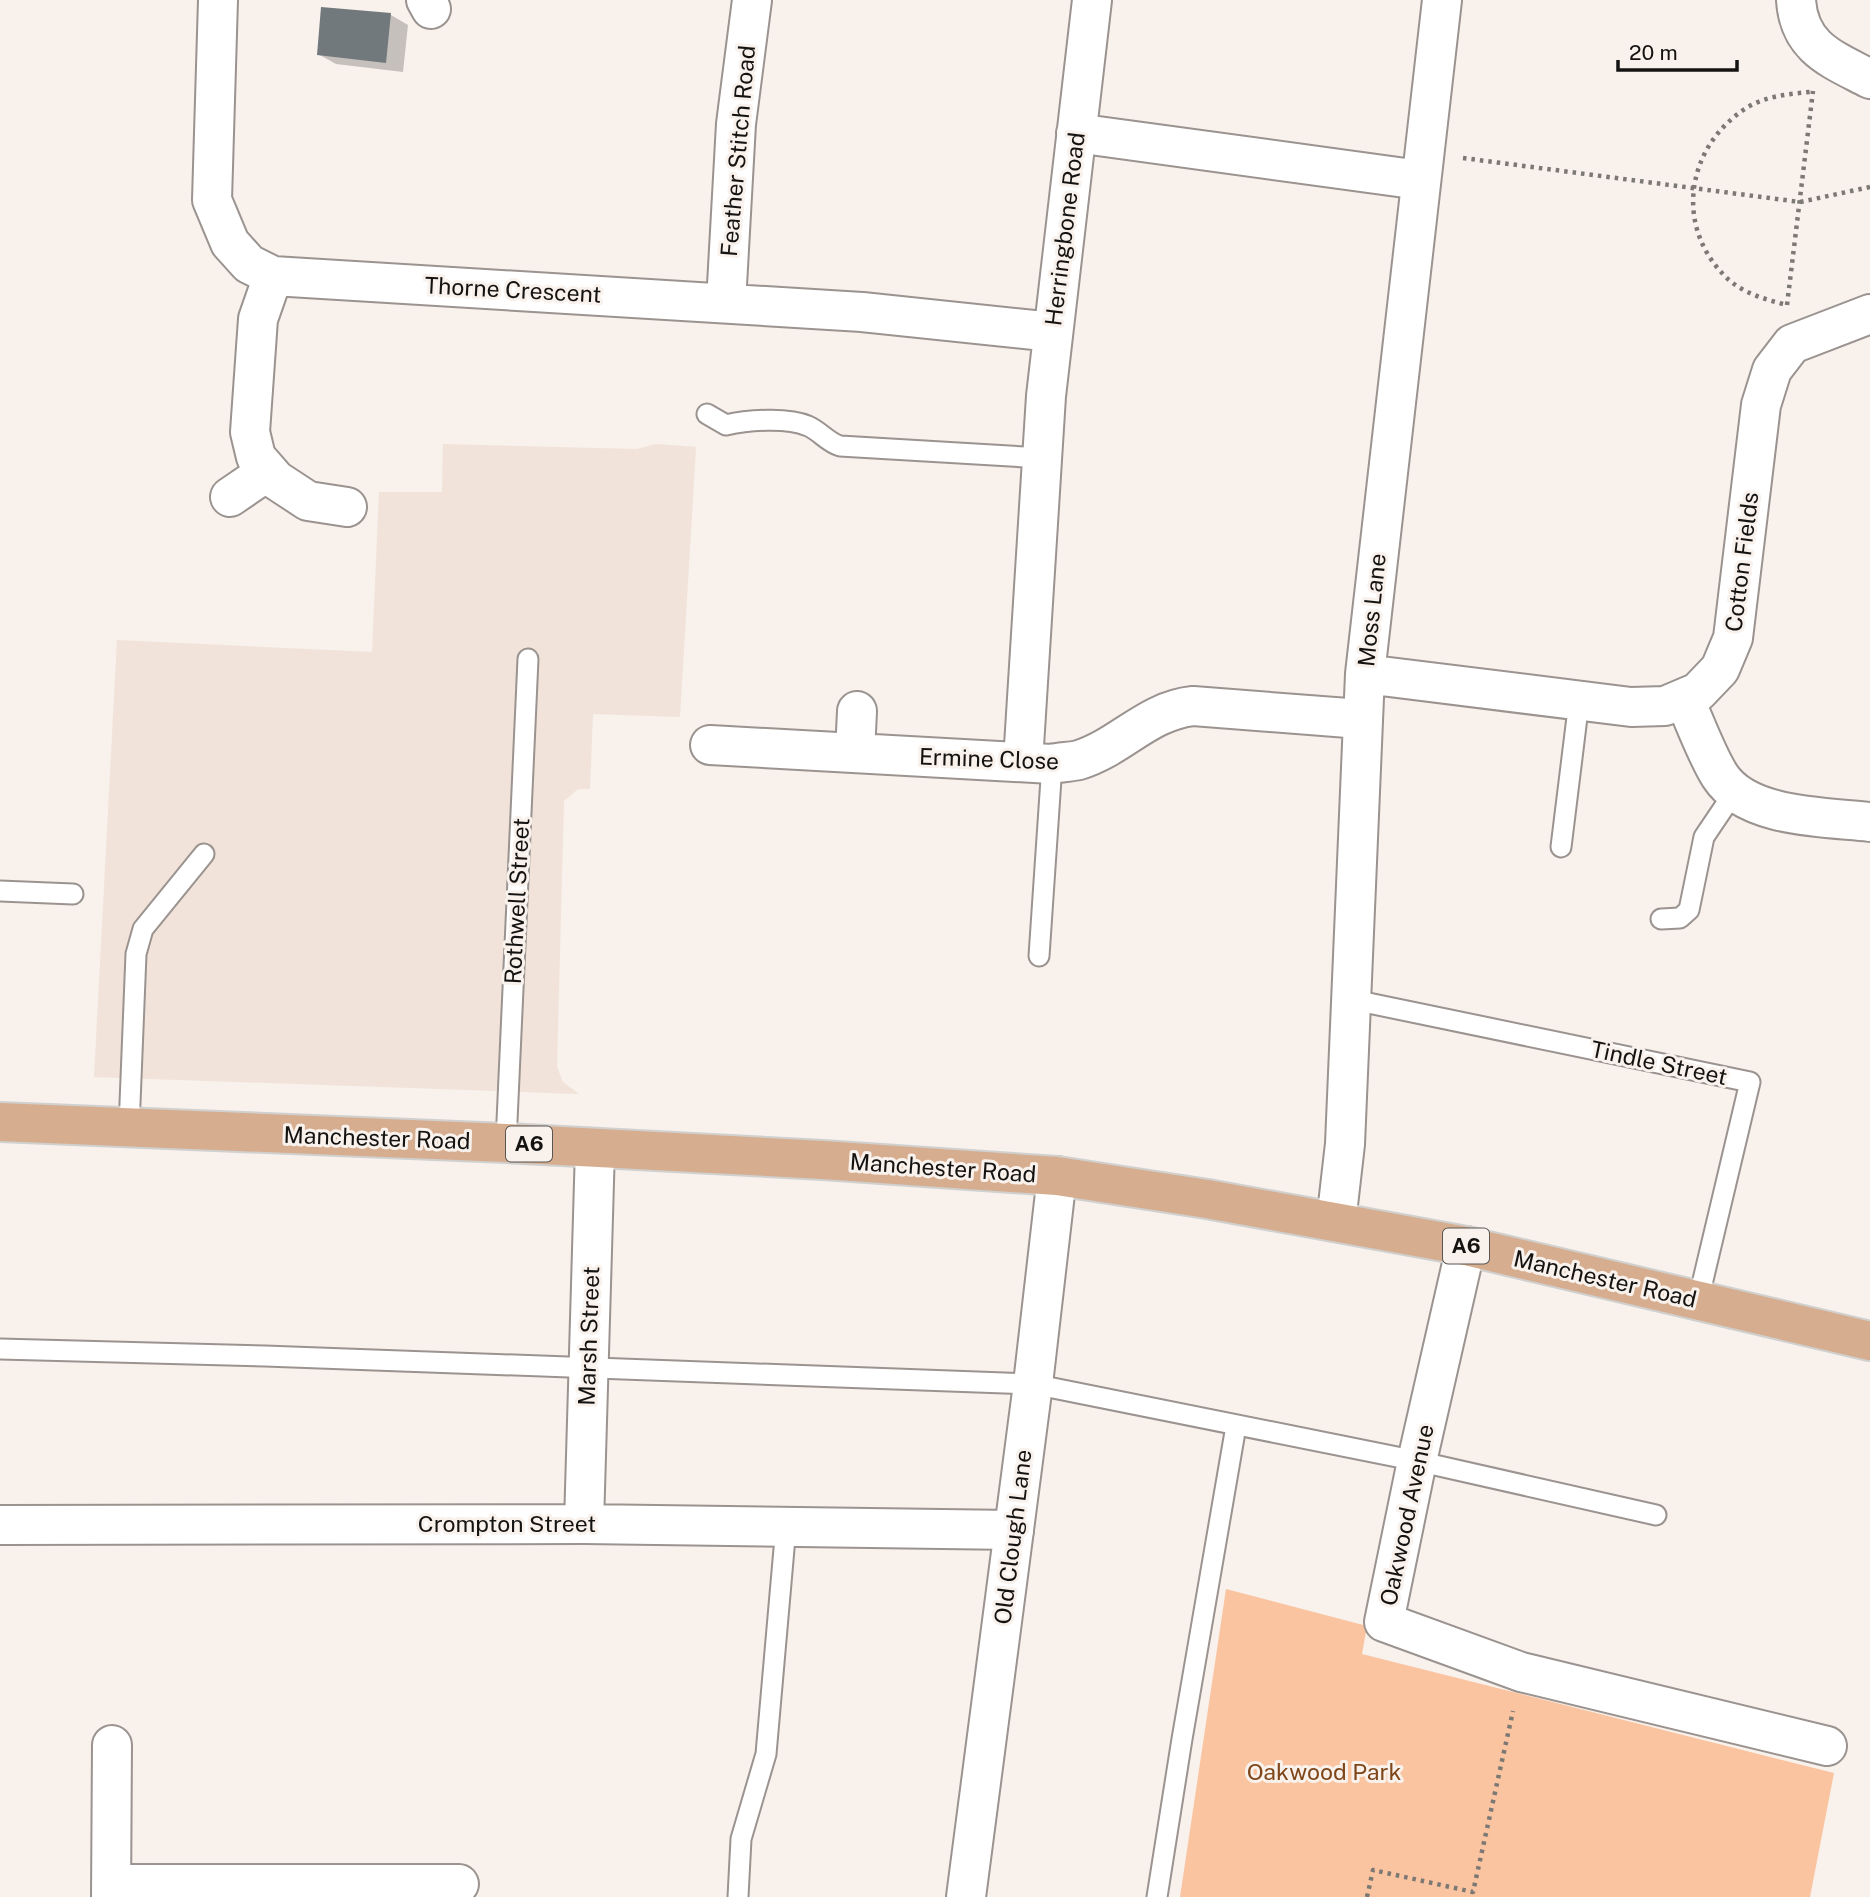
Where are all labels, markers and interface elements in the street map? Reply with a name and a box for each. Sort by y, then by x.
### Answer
scale bar [1618,28,1737,72]
text: 20 m [1629,40,1678,65]
street label: Feather Stitch Road [715,44,760,258]
street label: Herringbone Road [1039,131,1090,327]
street label: Thorne Crescent [424,271,602,308]
street label: Cotton Fields [1720,490,1763,633]
street label: Moss Lane [1352,552,1391,668]
street label: Ermine Close [918,743,1060,774]
street label: Rothwell Street [499,817,534,985]
street label: Tindle Street [1588,1035,1730,1090]
street label: Manchester Road [283,1121,471,1154]
road number: A6 [506,1126,552,1162]
street label: Manchester Road [849,1148,1037,1187]
road number: A6 [1443,1228,1489,1264]
street label: Manchester Road [1511,1244,1699,1313]
street label: Marsh Street [573,1266,604,1406]
street label: Oakwood Avenue [1374,1422,1439,1608]
street label: Old Clough Lane [988,1448,1037,1626]
street label: Crompton Street [418,1510,596,1537]
park label: Oakwood Park [1247,1758,1401,1785]

